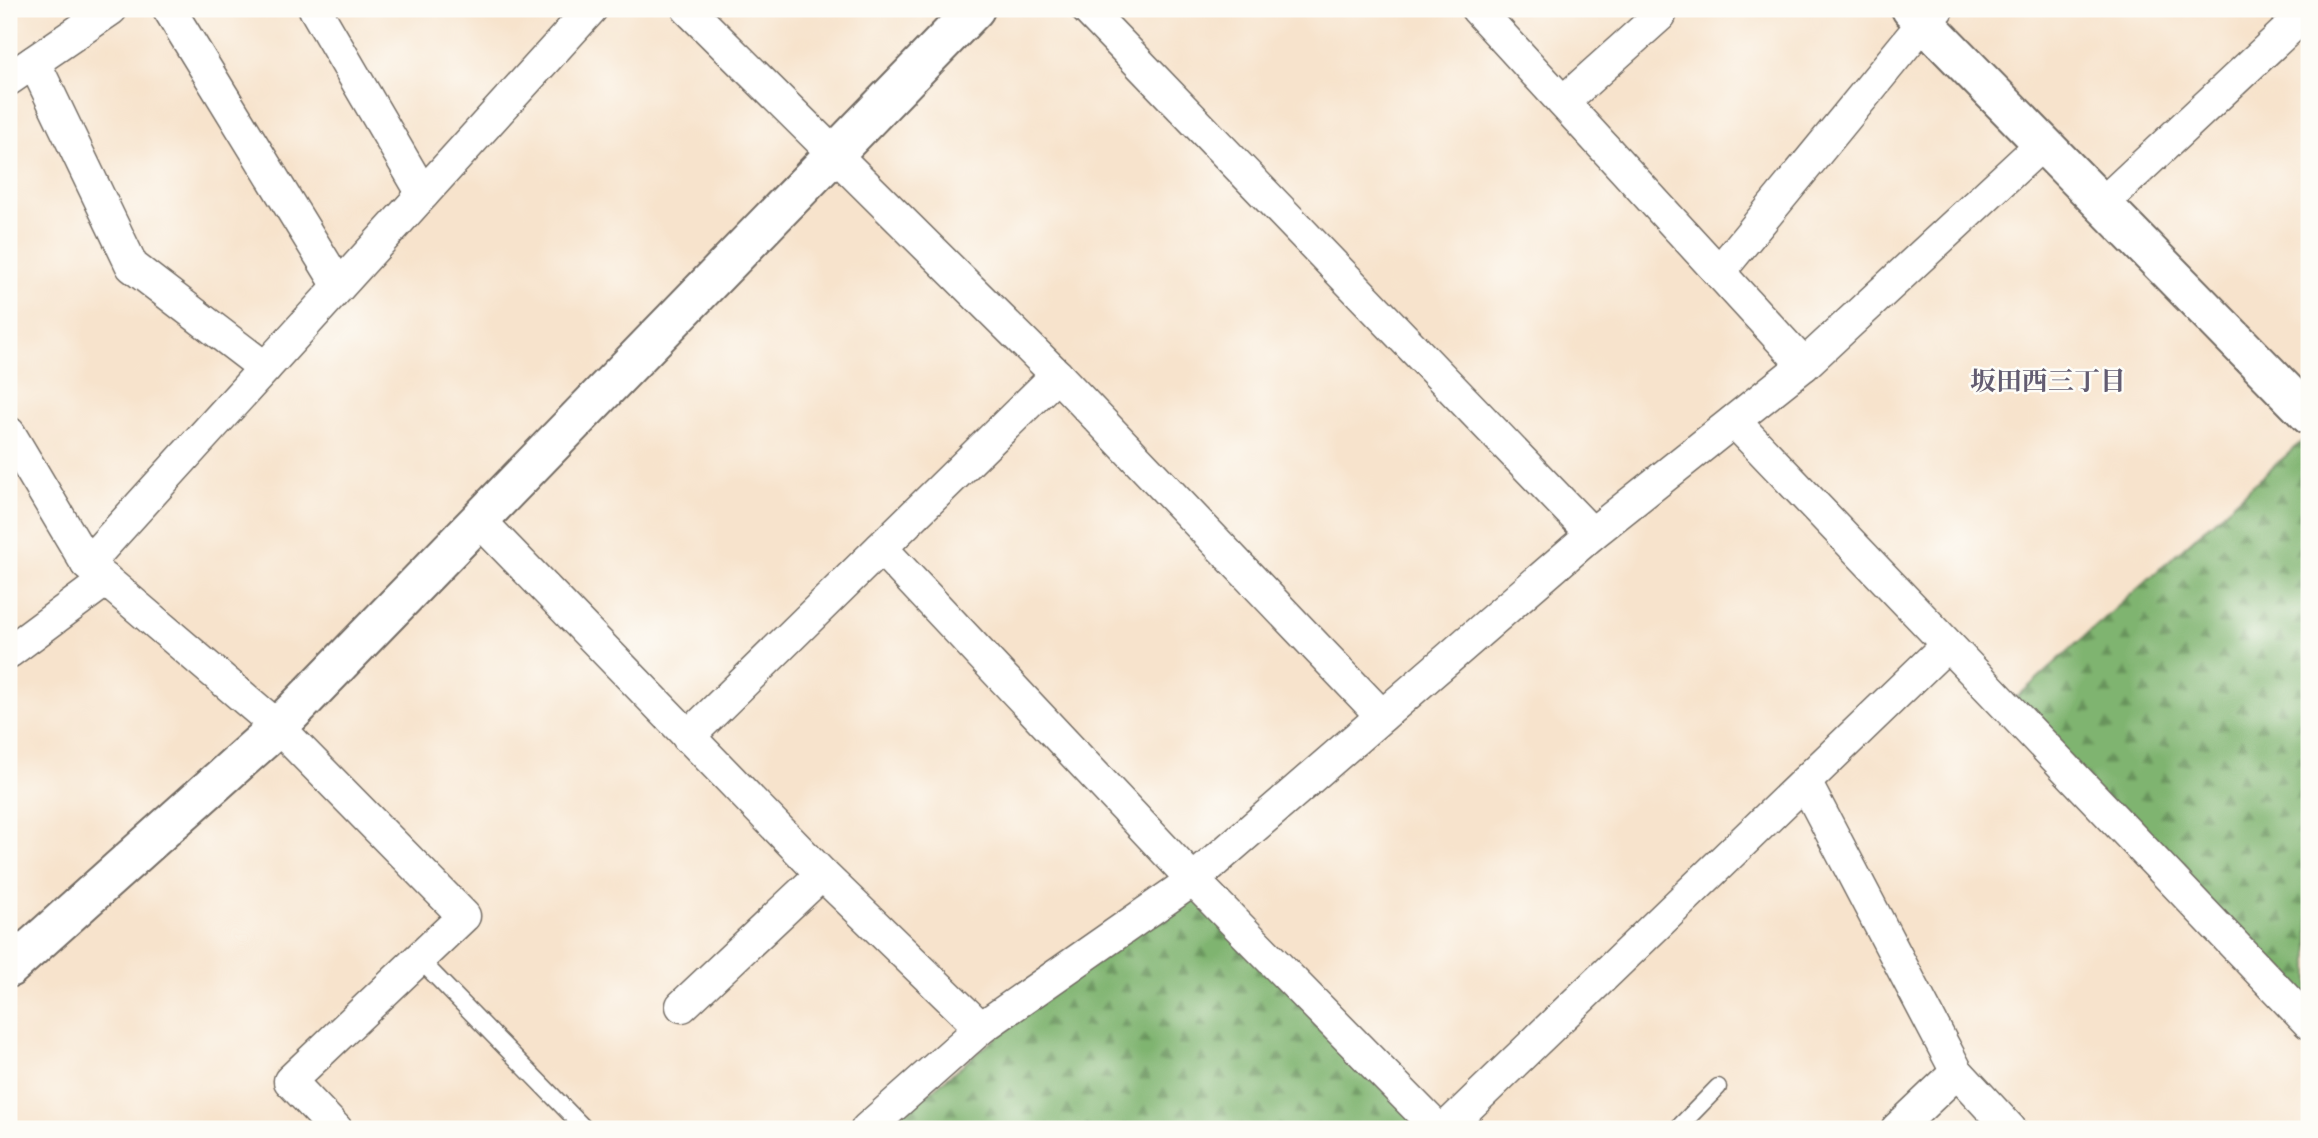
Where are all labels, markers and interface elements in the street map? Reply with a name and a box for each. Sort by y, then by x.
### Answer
district label: 坂田西三丁目 [1970,366,2126,398]

